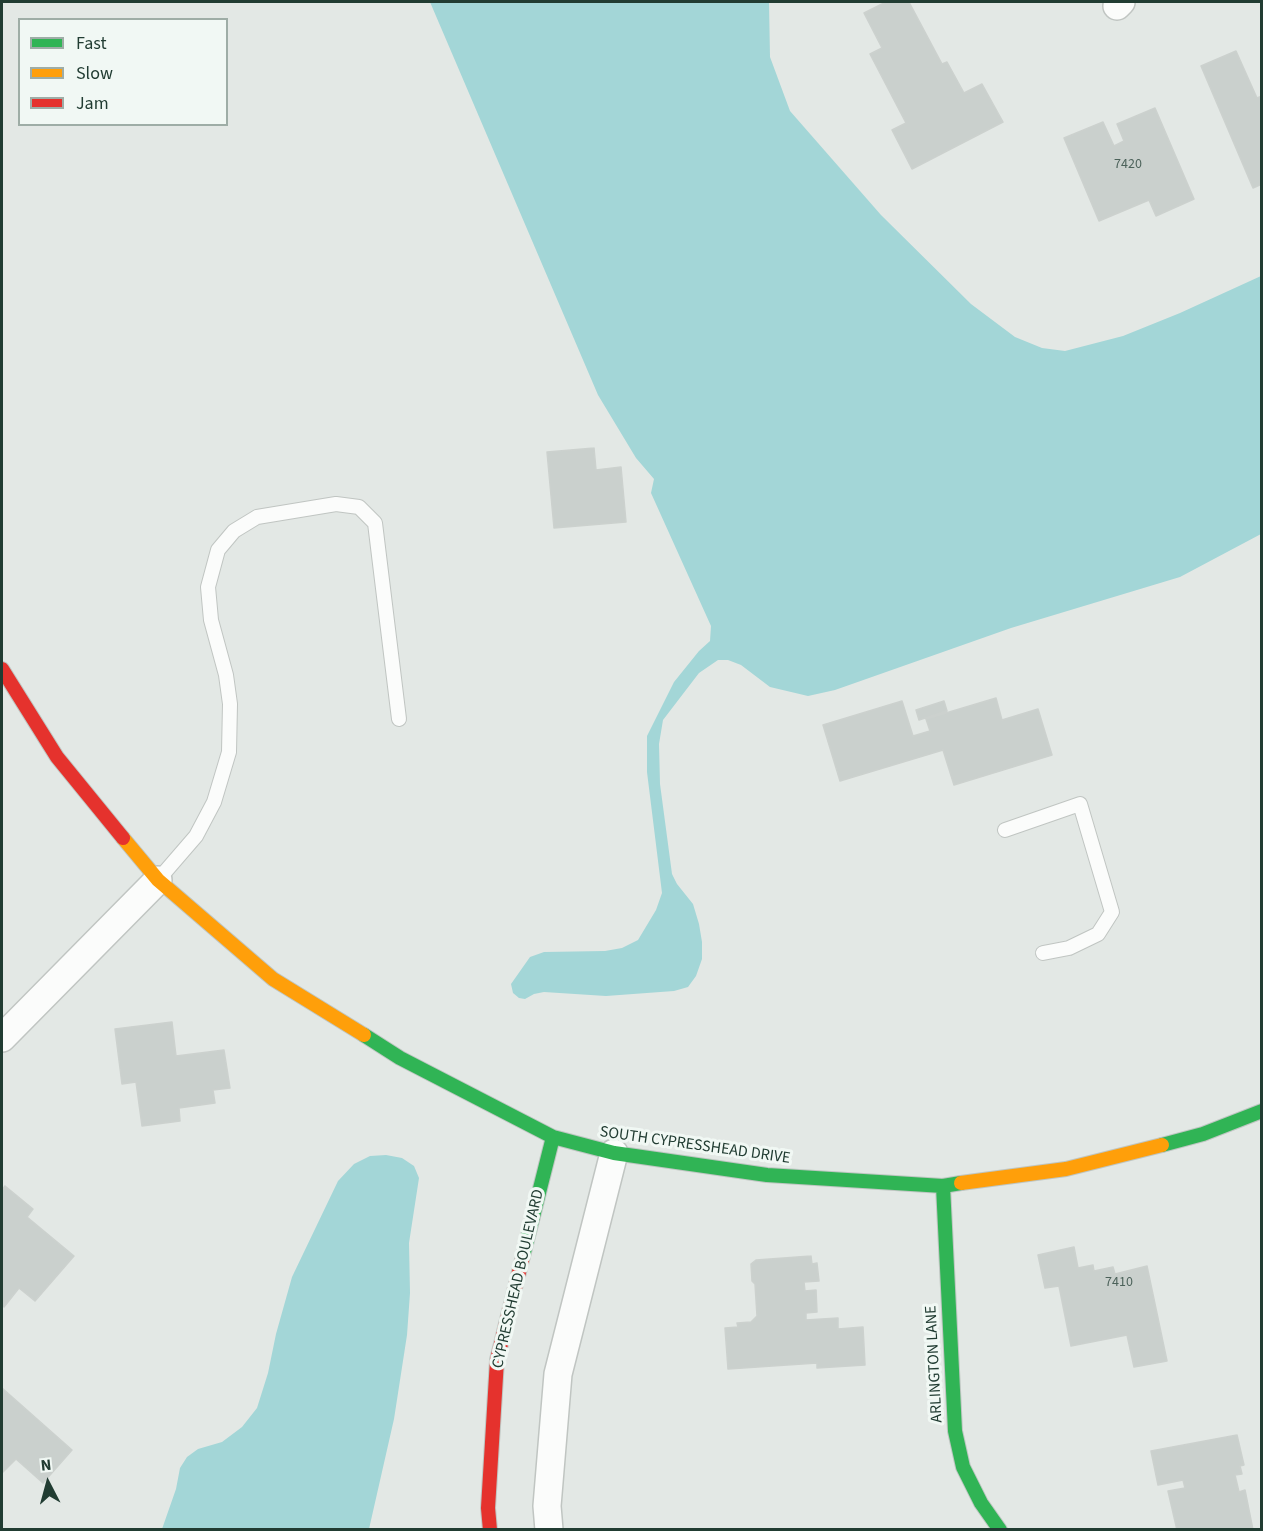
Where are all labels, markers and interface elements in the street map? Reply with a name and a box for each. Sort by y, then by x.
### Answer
legend [18,18,228,126]
text: Fast [76,31,107,56]
text: Slow [76,61,113,86]
text: Jam [76,91,109,116]
house number: 7420 [1114,157,1142,173]
street label: SOUTH CYPRESSHEAD DRIVE [598,1123,792,1169]
street label: CYPRESSHEAD BOULEVARD [489,1188,549,1370]
house number: 7410 [1105,1275,1133,1291]
street label: ARLINGTON LANE [922,1305,948,1423]
north arrow [18,1453,78,1513]
text: N [40,1454,53,1477]

